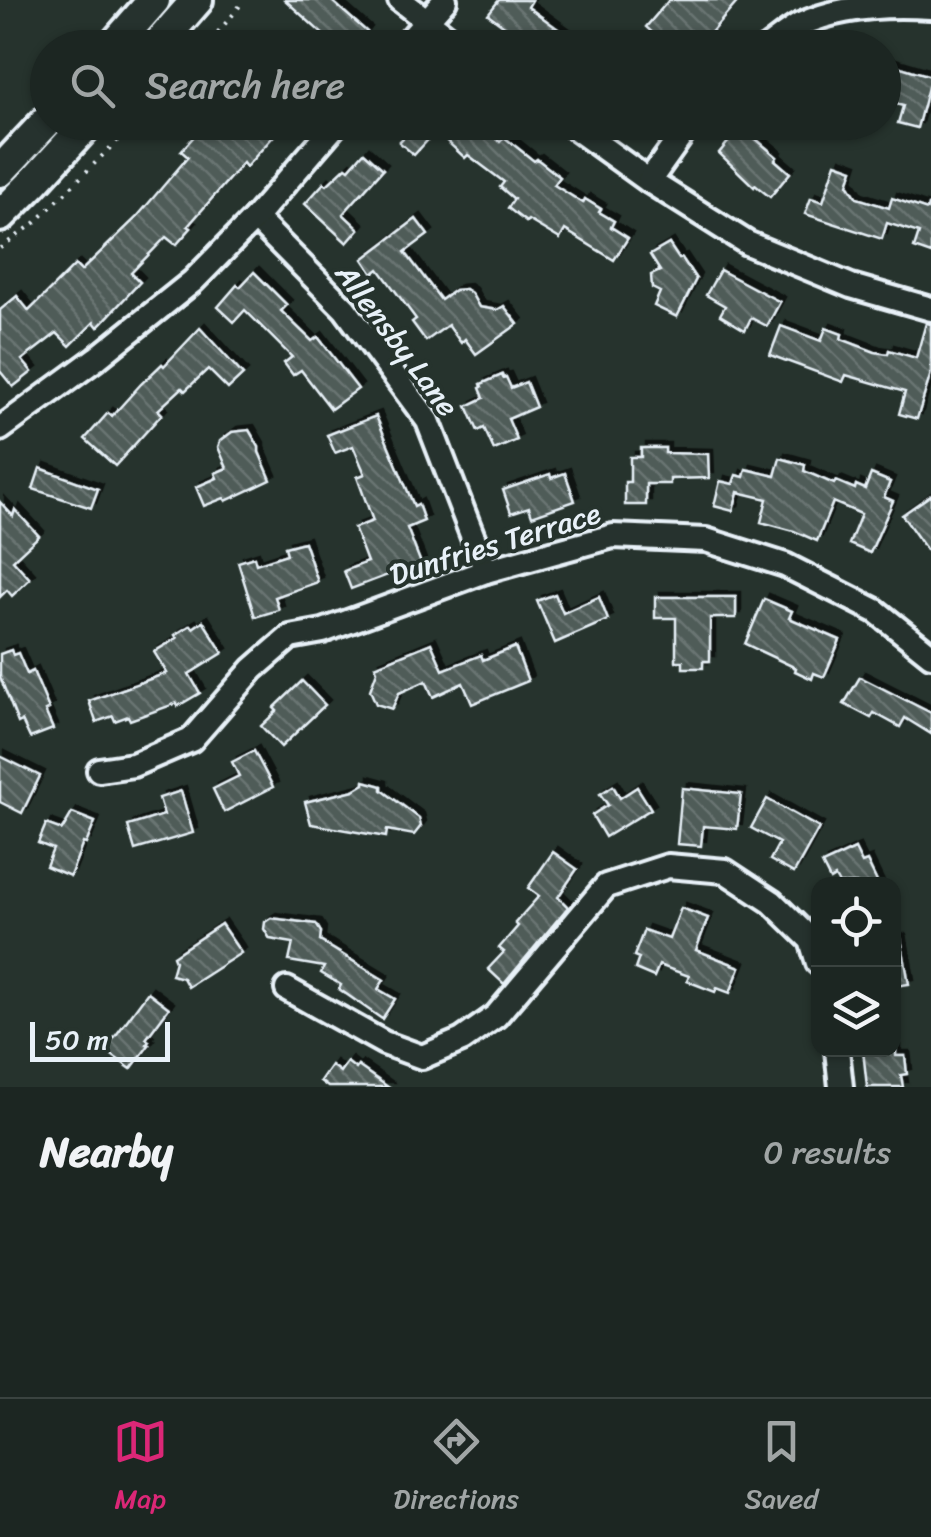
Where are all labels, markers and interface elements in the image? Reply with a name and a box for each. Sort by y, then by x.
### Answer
search box [30,30,901,140]
text: Search here [145,52,345,119]
icon: search [65,58,120,113]
street label: Allensby Lane [320,250,473,429]
street label: Dunfries Terrace [383,486,607,602]
map controls [811,877,901,1057]
button: locate [811,877,901,967]
button: layers [811,967,901,1057]
text: 50 m [45,1015,109,1064]
scale bar [30,1017,170,1062]
text: Nearby [40,1115,173,1189]
text: 0 results [763,1124,891,1181]
tab: Map [113,1414,168,1523]
tab: Directions [393,1414,519,1523]
tab: Saved [744,1414,818,1523]

